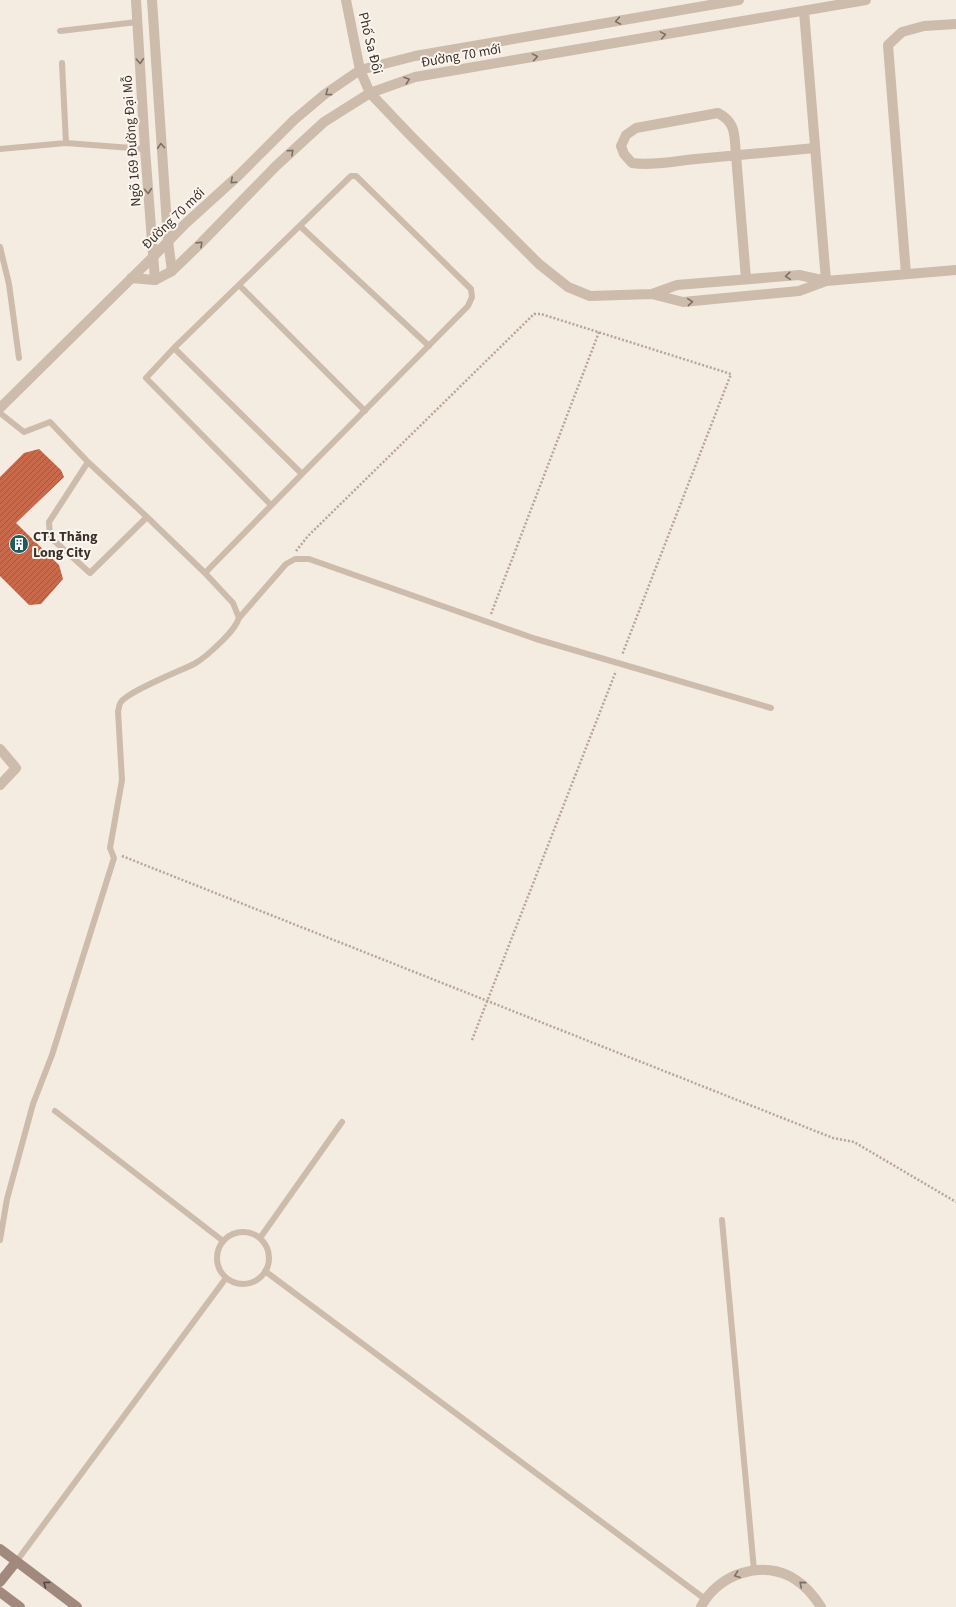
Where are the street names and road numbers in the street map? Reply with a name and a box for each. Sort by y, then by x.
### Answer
street label: Phố Sa Đôi [353,10,387,76]
street label: Đường 70 mới [420,39,503,73]
street label: Ngõ 169 Đường Đại Mỗ [117,75,147,207]
street label: Đường 70 mới [138,183,210,254]

